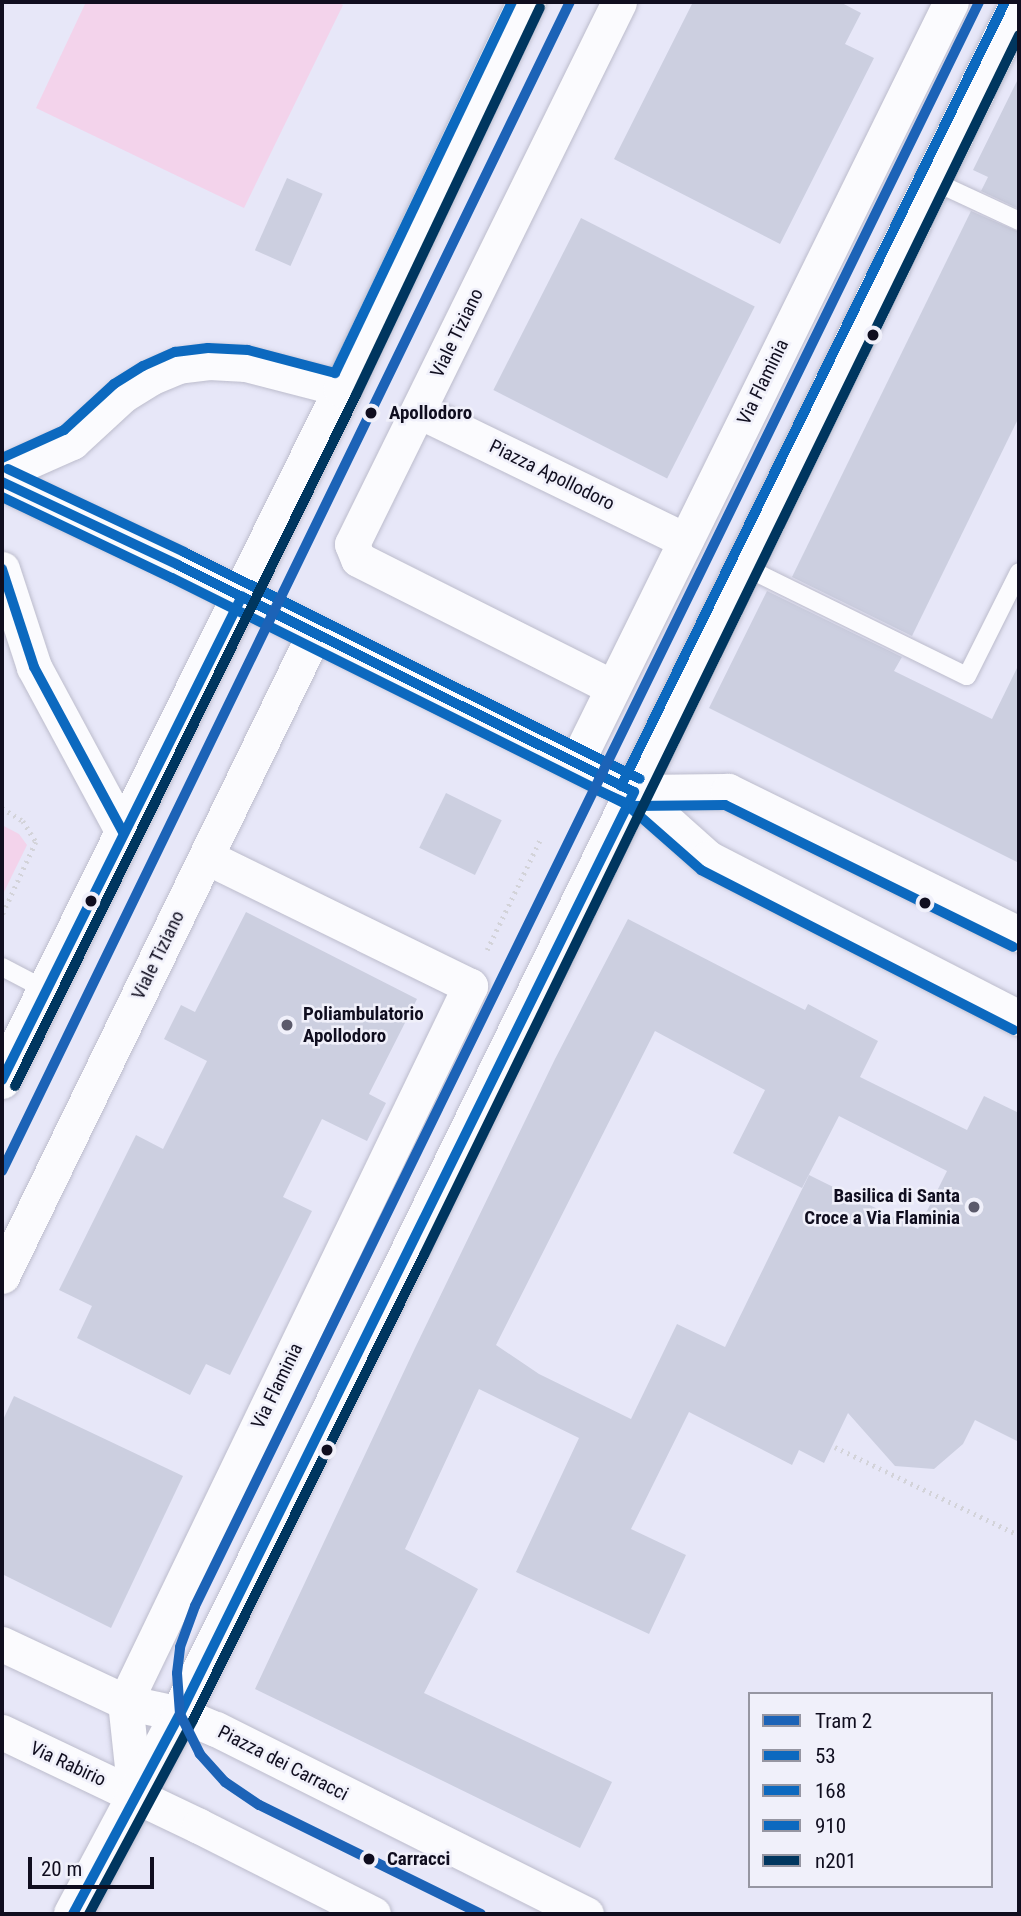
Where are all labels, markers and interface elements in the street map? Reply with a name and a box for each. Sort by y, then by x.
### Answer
street label: Viale Tiziano [426,285,488,381]
unlabelled marker [866,328,880,342]
street label: Via Flaminia [733,335,793,429]
marker: Apollodoro [359,401,383,425]
place label: Apollodoro [389,402,472,424]
street label: Piazza Apollodoro [486,435,618,515]
unlabelled marker [84,894,98,908]
unlabelled marker [918,896,932,910]
street label: Viale Tiziano [127,907,189,1003]
place label: Poliambulatorio Apollodoro [303,1003,424,1047]
marker: Poliambulatorio Apollodoro [277,1015,297,1035]
place label: Basilica di Santa Croce a Via Flaminia [804,1185,960,1229]
marker: Basilica di Santa Croce a Via Flaminia [966,1199,982,1215]
street label: Via Flaminia [247,1339,307,1433]
unlabelled marker [320,1443,334,1457]
legend [748,1692,993,1888]
text: Tram 2 [815,1709,872,1733]
street label: Piazza dei Carracci [214,1720,352,1806]
street label: Via Rabirio [26,1737,110,1791]
text: 53 [815,1744,836,1768]
text: 168 [815,1779,846,1803]
text: 910 [815,1814,846,1838]
scale bar [32,1842,158,1886]
marker: Carracci [357,1847,381,1871]
place label: Carracci [387,1848,450,1870]
text: n201 [815,1849,856,1873]
text: 20 m [41,1857,82,1881]

